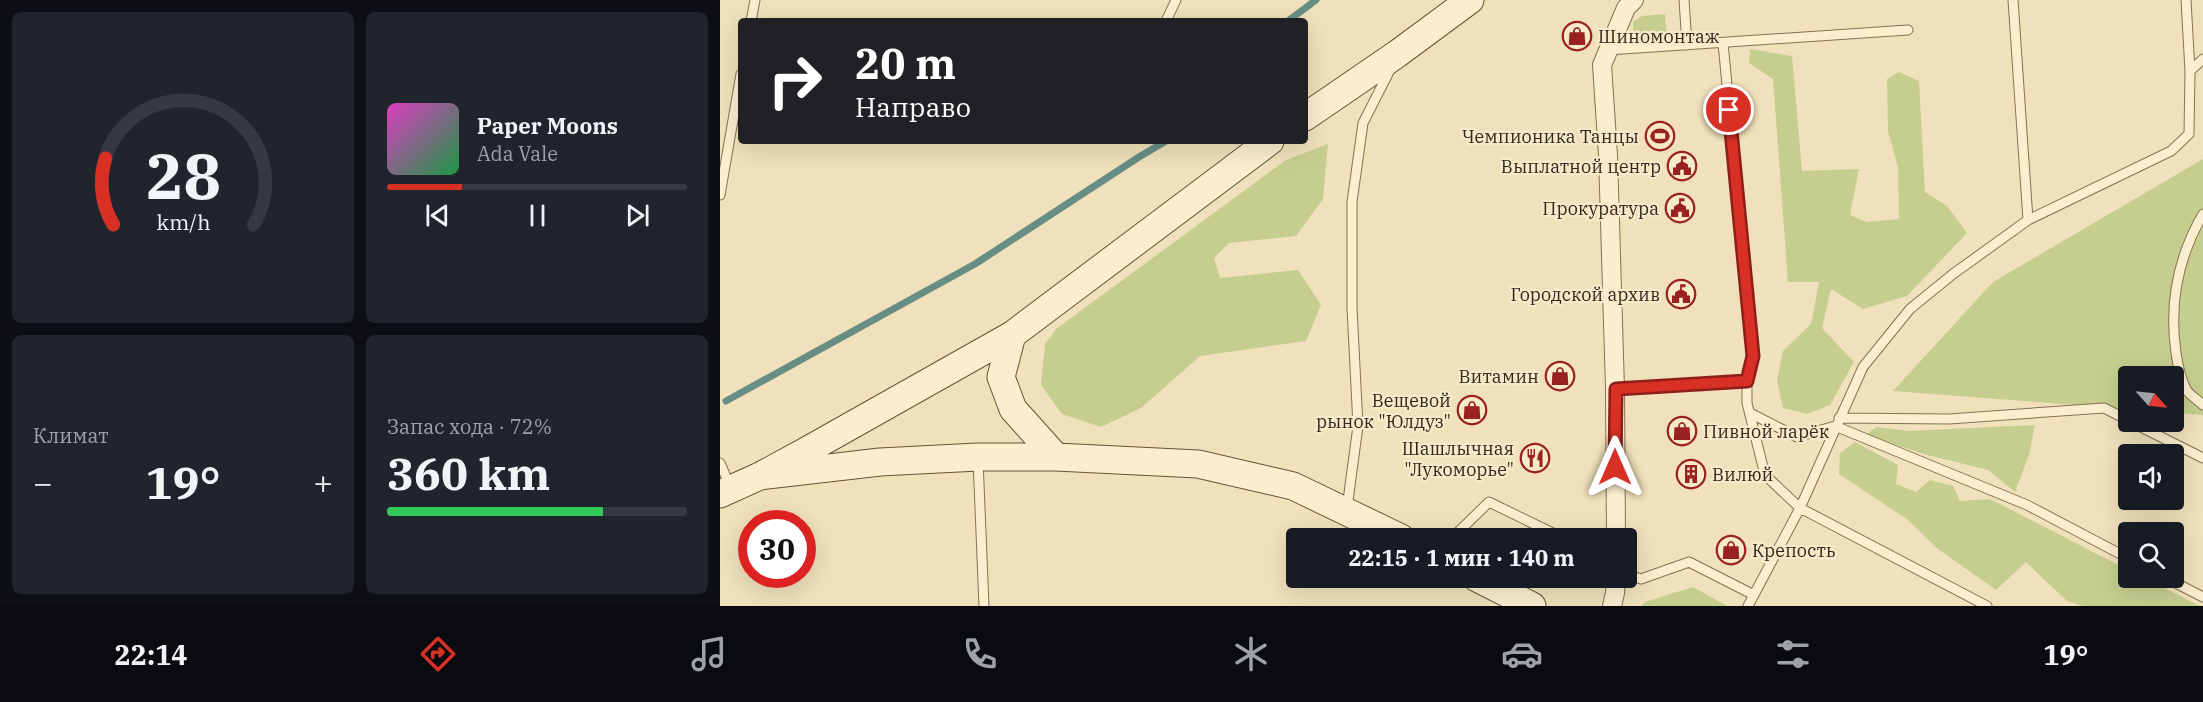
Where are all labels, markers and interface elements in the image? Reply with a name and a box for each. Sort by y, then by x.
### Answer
shop icon: Шиномонтаж [1561,20,1593,52]
place label: Шиномонтаж [1598,25,1720,48]
text: 20 m [855,36,956,91]
icon: right [756,42,834,120]
pin [1703,84,1754,135]
text: Направо [855,89,971,124]
icon: arrive [1712,93,1745,126]
text: Paper Moons [477,111,618,140]
sports icon: Чемпионика Танцы [1644,120,1676,152]
place label: Чемпионика Танцы [1462,125,1639,148]
text: 28 [146,135,220,216]
text: Ada Vale [477,140,558,167]
public building icon: Выплатной центр [1666,150,1698,182]
place label: Выплатной центр [1501,155,1661,178]
public building icon: Прокуратура [1664,192,1696,224]
place label: Прокуратура [1542,197,1659,220]
icon: previous [421,199,454,232]
icon: pause [521,199,554,232]
icon: next [621,199,654,232]
text: km/h [156,208,210,236]
public building icon: Городской архив [1665,278,1697,310]
place label: Городской архив [1510,283,1660,306]
shop icon: Витамин [1544,360,1576,392]
place label: Витамин [1458,365,1539,388]
north arrow [2118,366,2184,432]
map controls [2118,366,2184,588]
place label: Вещевой рынок "Юлдуз" [1316,389,1451,433]
shop icon: Вещевой рынок "Юлдуз" [1456,394,1488,426]
text: Запас хода · 72% [387,413,552,440]
shop icon: Пивной ларёк [1666,415,1698,447]
place label: Пивной ларёк [1703,420,1830,443]
text: Климат [33,422,109,449]
position arrow [1583,435,1647,499]
place label: Шашлычная "Лукоморье" [1402,437,1514,481]
restaurant icon: Шашлычная "Лукоморье" [1519,442,1551,474]
text: 360 km [387,444,550,502]
button: sound [2118,444,2184,510]
text: 19° [145,453,221,511]
building icon: Вилюй [1675,458,1707,490]
text: − [33,461,53,504]
text: + [313,461,333,504]
place label: Вилюй [1712,463,1773,486]
speed limit sign: 30 [738,510,816,588]
button: search [2118,522,2184,588]
shop icon: Крепость [1715,534,1747,566]
place label: Крепость [1752,539,1836,562]
text: 22:15 · 1 мин · 140 m [1348,543,1575,572]
icon: directions [417,633,459,675]
icon: music [688,633,730,675]
icon: phone [959,633,1001,675]
icon: climate [1230,633,1272,675]
icon: car [1501,633,1543,675]
icon: filters [1772,633,1814,675]
text: 22:14 [115,637,188,672]
text: 19° [2043,637,2088,672]

